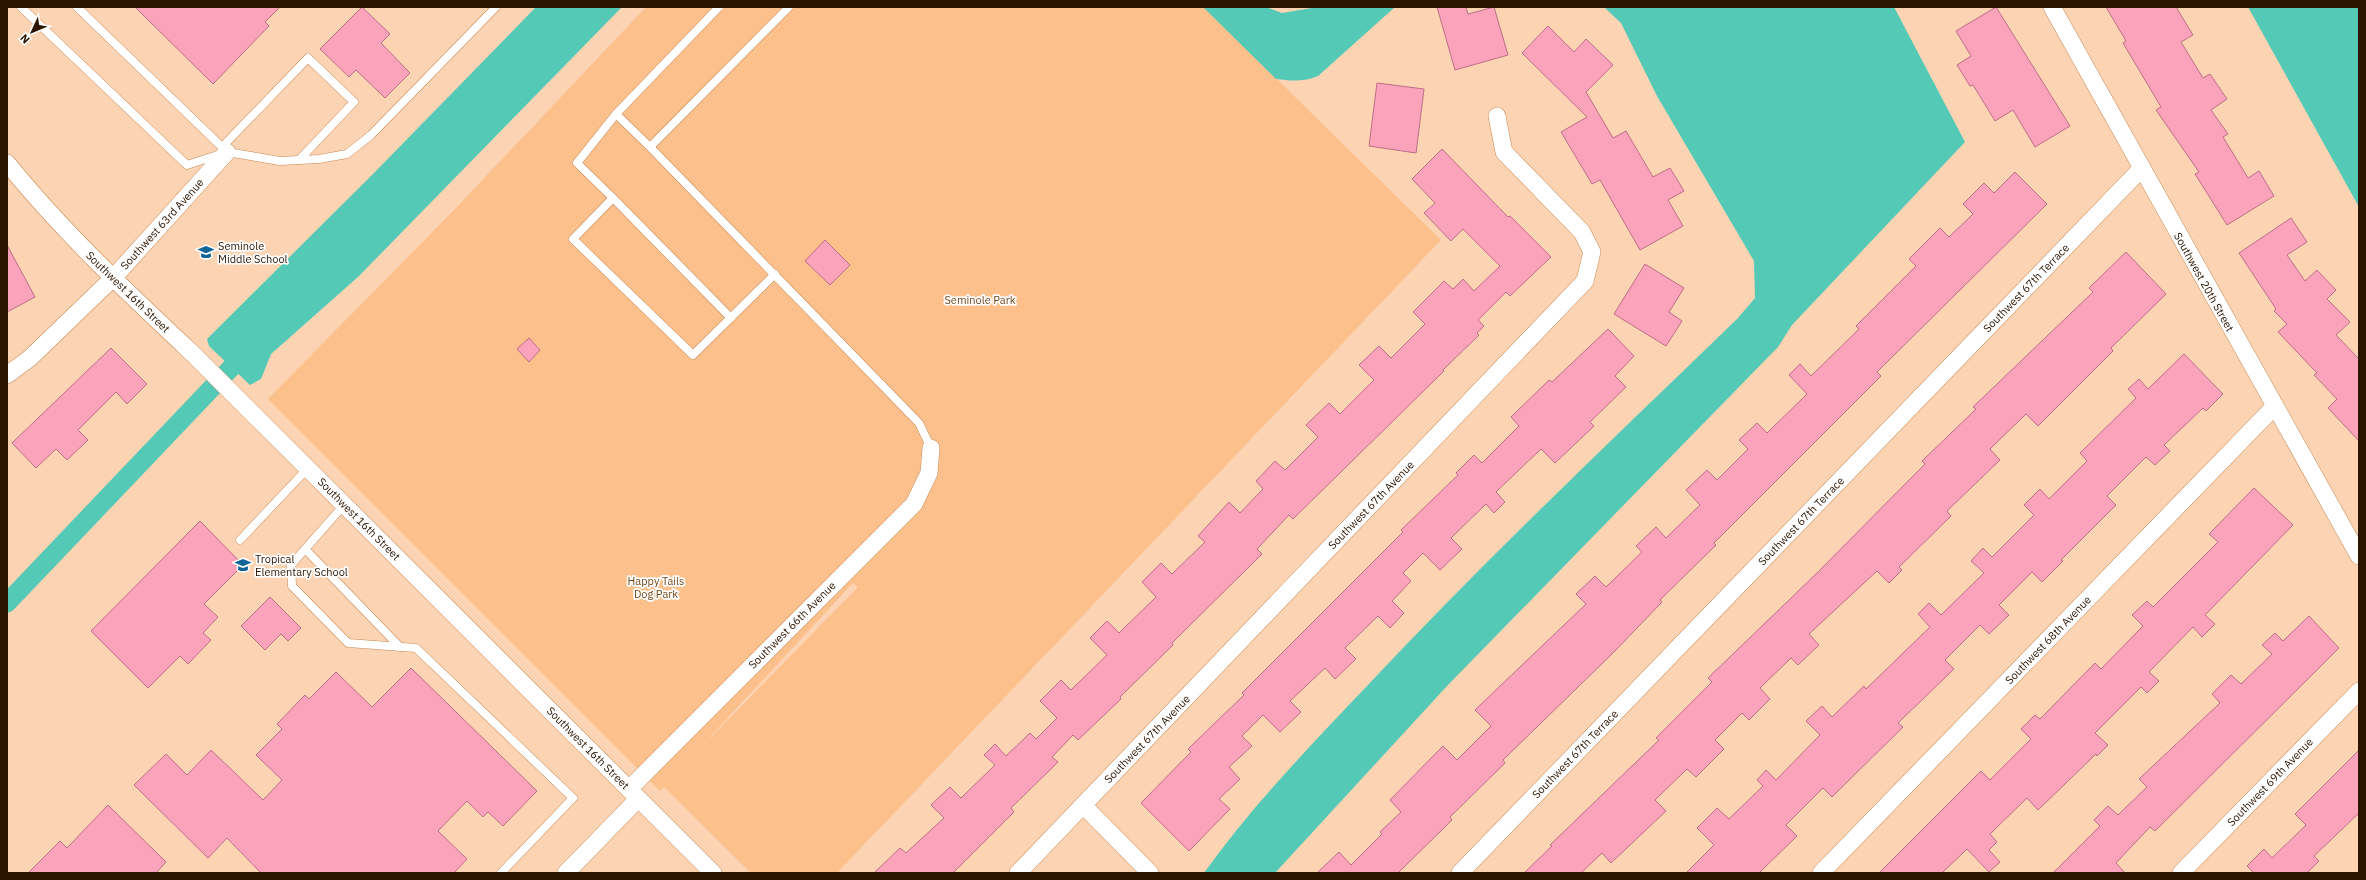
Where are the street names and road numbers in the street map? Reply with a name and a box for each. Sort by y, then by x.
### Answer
street label: Southwest 63rd Avenue [117,176,207,272]
street label: Southwest 20th Street [2171,230,2237,334]
street label: Southwest 67th Terrace [1980,241,2072,335]
street label: Southwest 16th Street [83,248,173,336]
street label: Southwest 67th Avenue [1325,458,1417,552]
street label: Southwest 67th Terrace [1755,474,1847,568]
street label: Southwest 16th Street [315,475,403,563]
street label: Southwest 66th Avenue [745,578,839,672]
street label: Southwest 68th Avenue [2002,593,2094,687]
street label: Southwest 67th Avenue [1101,692,1193,786]
street label: Southwest 16th Street [544,704,632,792]
street label: Southwest 67th Terrace [1529,707,1621,801]
street label: Southwest 69th Avenue [2224,735,2316,829]

